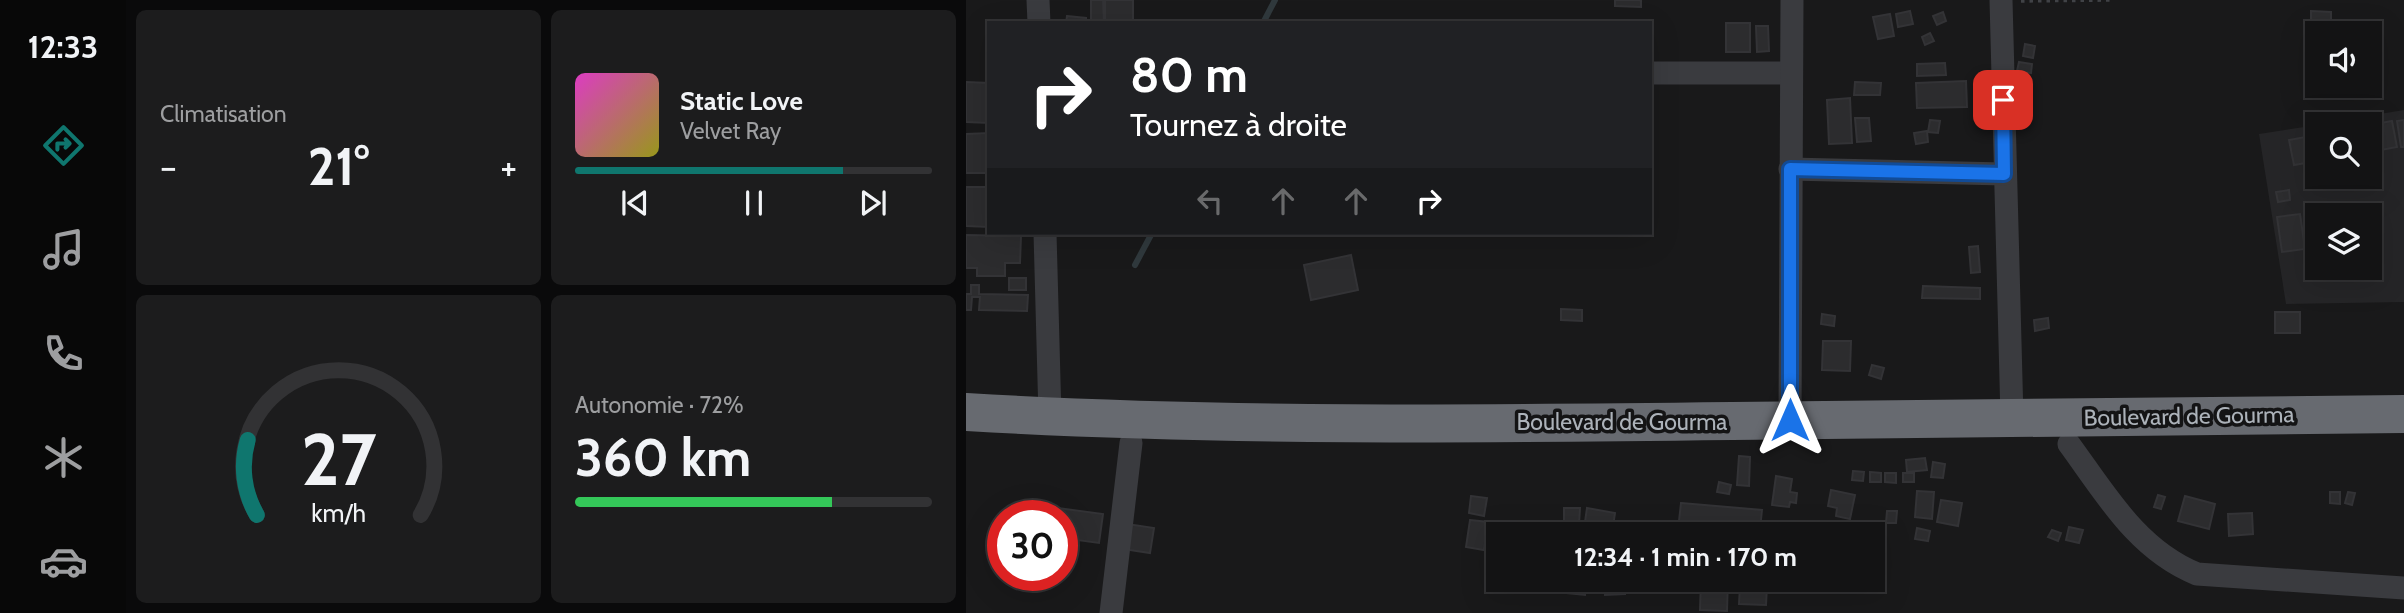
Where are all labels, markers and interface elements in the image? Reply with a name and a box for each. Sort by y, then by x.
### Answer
map controls [2305,21,2382,280]
button: sound [2305,21,2382,98]
text: 12:33 [28,27,98,66]
text: 80 m [1130,45,1248,104]
icon: right [1015,49,1106,140]
pin [1973,70,2033,130]
icon: arrive [1984,81,2022,119]
text: Static Love [680,85,803,117]
text: Climatisation [160,100,287,128]
text: Tournez à droite [1130,105,1347,144]
button: search [2305,112,2382,189]
text: Velvet Ray [680,117,781,145]
icon: directions [39,121,88,170]
text: 21° [308,135,369,198]
text: − [160,143,177,190]
text: + [500,143,517,190]
icon: left [1191,182,1229,220]
icon: ahead [1264,182,1302,220]
icon: ahead [1337,182,1375,220]
icon: right [1410,182,1448,220]
icon: previous [616,184,654,222]
icon: pause [735,184,773,222]
icon: next [854,184,892,222]
button: layers [2305,203,2382,280]
icon: music [39,225,88,274]
icon: phone [39,329,88,378]
position arrow [1753,383,1827,457]
text: Autonomie · 72% [575,391,744,419]
street label: Boulevard de Gourma [2083,400,2295,432]
street label: Boulevard de Gourma [1517,408,1727,436]
text: 27 [301,415,376,503]
text: 360 km [575,426,751,489]
icon: climate [39,433,88,482]
text: km/h [311,498,366,528]
speed limit sign: 30 [987,500,1078,591]
icon: car [39,537,88,586]
text: 12:34 · 1 min · 170 m [1574,541,1797,573]

